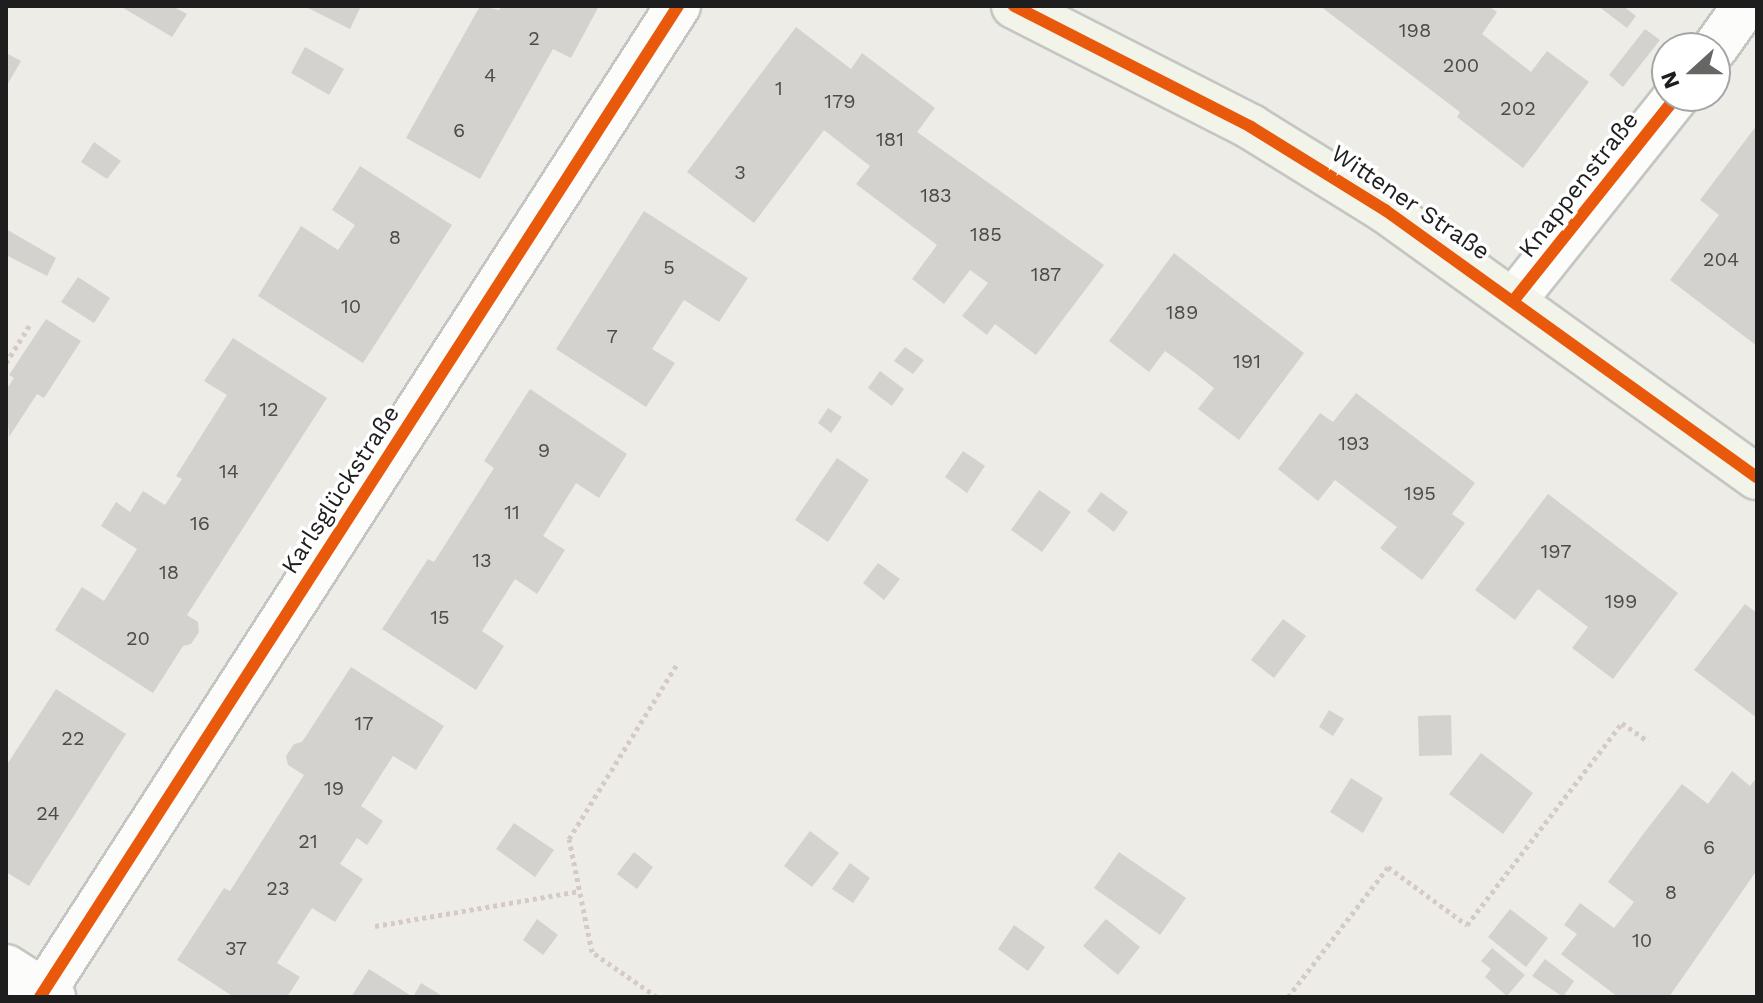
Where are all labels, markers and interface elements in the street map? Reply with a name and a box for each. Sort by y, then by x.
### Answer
house number: 198 [1399,18,1431,42]
house number: 2 [528,26,540,50]
north arrow [1651,32,1731,112]
house number: 200 [1443,53,1479,77]
house number: 4 [484,63,496,87]
text: N [1655,68,1685,92]
house number: 1 [775,76,783,100]
house number: 179 [824,89,856,113]
house number: 202 [1500,96,1536,120]
street label: Knappenstraße [1513,106,1645,264]
house number: 6 [453,118,465,142]
house number: 181 [876,127,904,151]
street label: Wittener Straße [1325,139,1495,267]
house number: 3 [734,160,746,184]
house number: 183 [920,183,952,207]
house number: 185 [970,222,1002,246]
house number: 8 [389,225,401,249]
house number: 204 [1703,247,1739,271]
house number: 5 [663,255,675,279]
house number: 187 [1031,262,1061,286]
house number: 10 [341,294,361,318]
house number: 189 [1166,300,1198,324]
house number: 7 [606,324,618,348]
house number: 191 [1233,349,1261,373]
house number: 12 [259,397,279,421]
street label: Karlsglückstraße [276,400,406,580]
house number: 193 [1338,431,1370,455]
house number: 9 [538,438,550,462]
house number: 14 [219,459,239,483]
house number: 195 [1404,481,1436,505]
house number: 11 [504,500,520,524]
house number: 16 [190,511,210,535]
house number: 197 [1541,539,1571,563]
house number: 13 [472,548,492,572]
house number: 18 [159,560,179,584]
house number: 199 [1605,589,1637,613]
house number: 15 [430,605,450,629]
house number: 20 [126,626,150,650]
house number: 17 [354,711,374,735]
house number: 22 [61,726,85,750]
house number: 19 [324,776,344,800]
house number: 24 [36,801,60,825]
house number: 21 [298,829,318,853]
house number: 6 [1703,835,1715,859]
house number: 23 [266,876,290,900]
house number: 8 [1665,880,1677,904]
house number: 10 [1632,928,1652,952]
house number: 37 [225,936,247,960]

